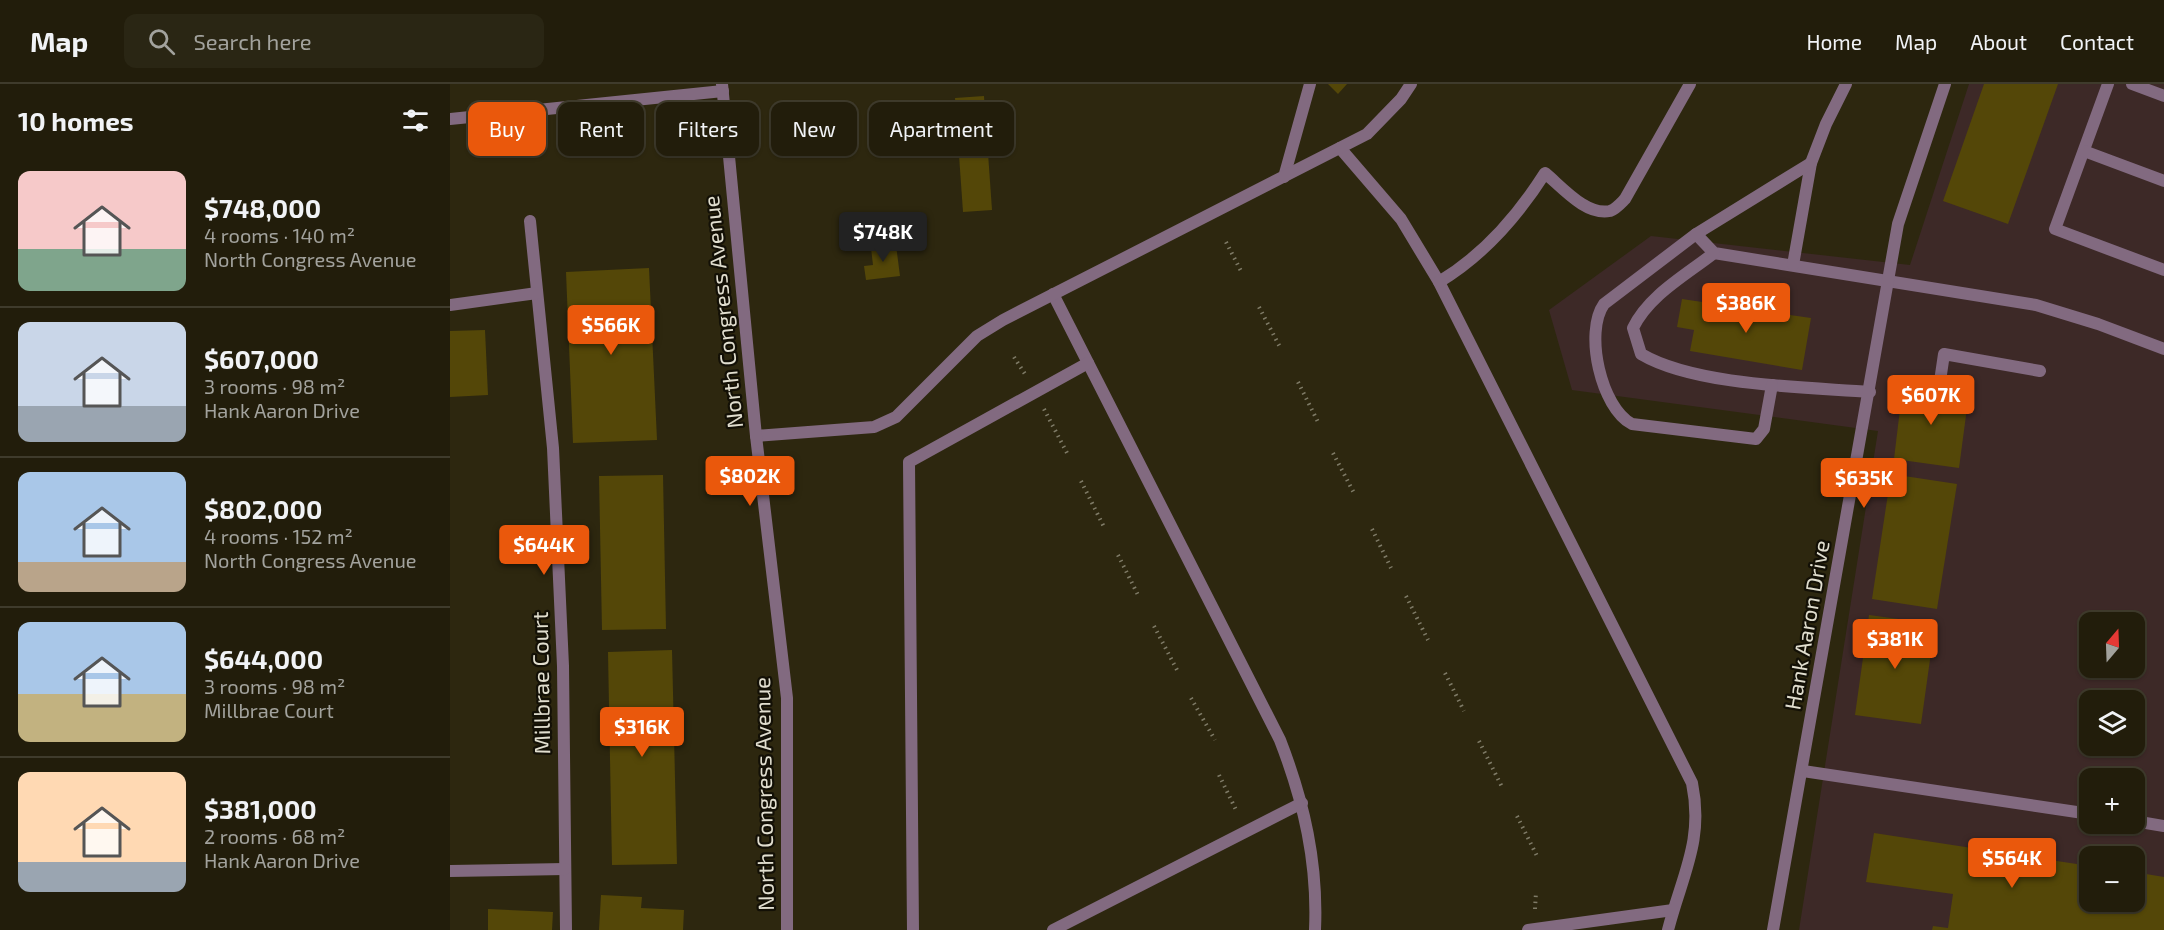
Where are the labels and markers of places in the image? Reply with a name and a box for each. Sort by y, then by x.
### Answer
pin: $748K [841,212,925,263]
pin: $386K [1704,283,1788,334]
pin: $566K [569,305,653,356]
pin: $607K [1889,375,1973,426]
pin: $802K [708,456,792,507]
pin: $635K [1822,458,1906,509]
pin: $644K [502,525,586,576]
pin: $381K [1853,619,1937,670]
pin: $316K [600,707,684,758]
pin: $564K [1970,838,2054,889]

